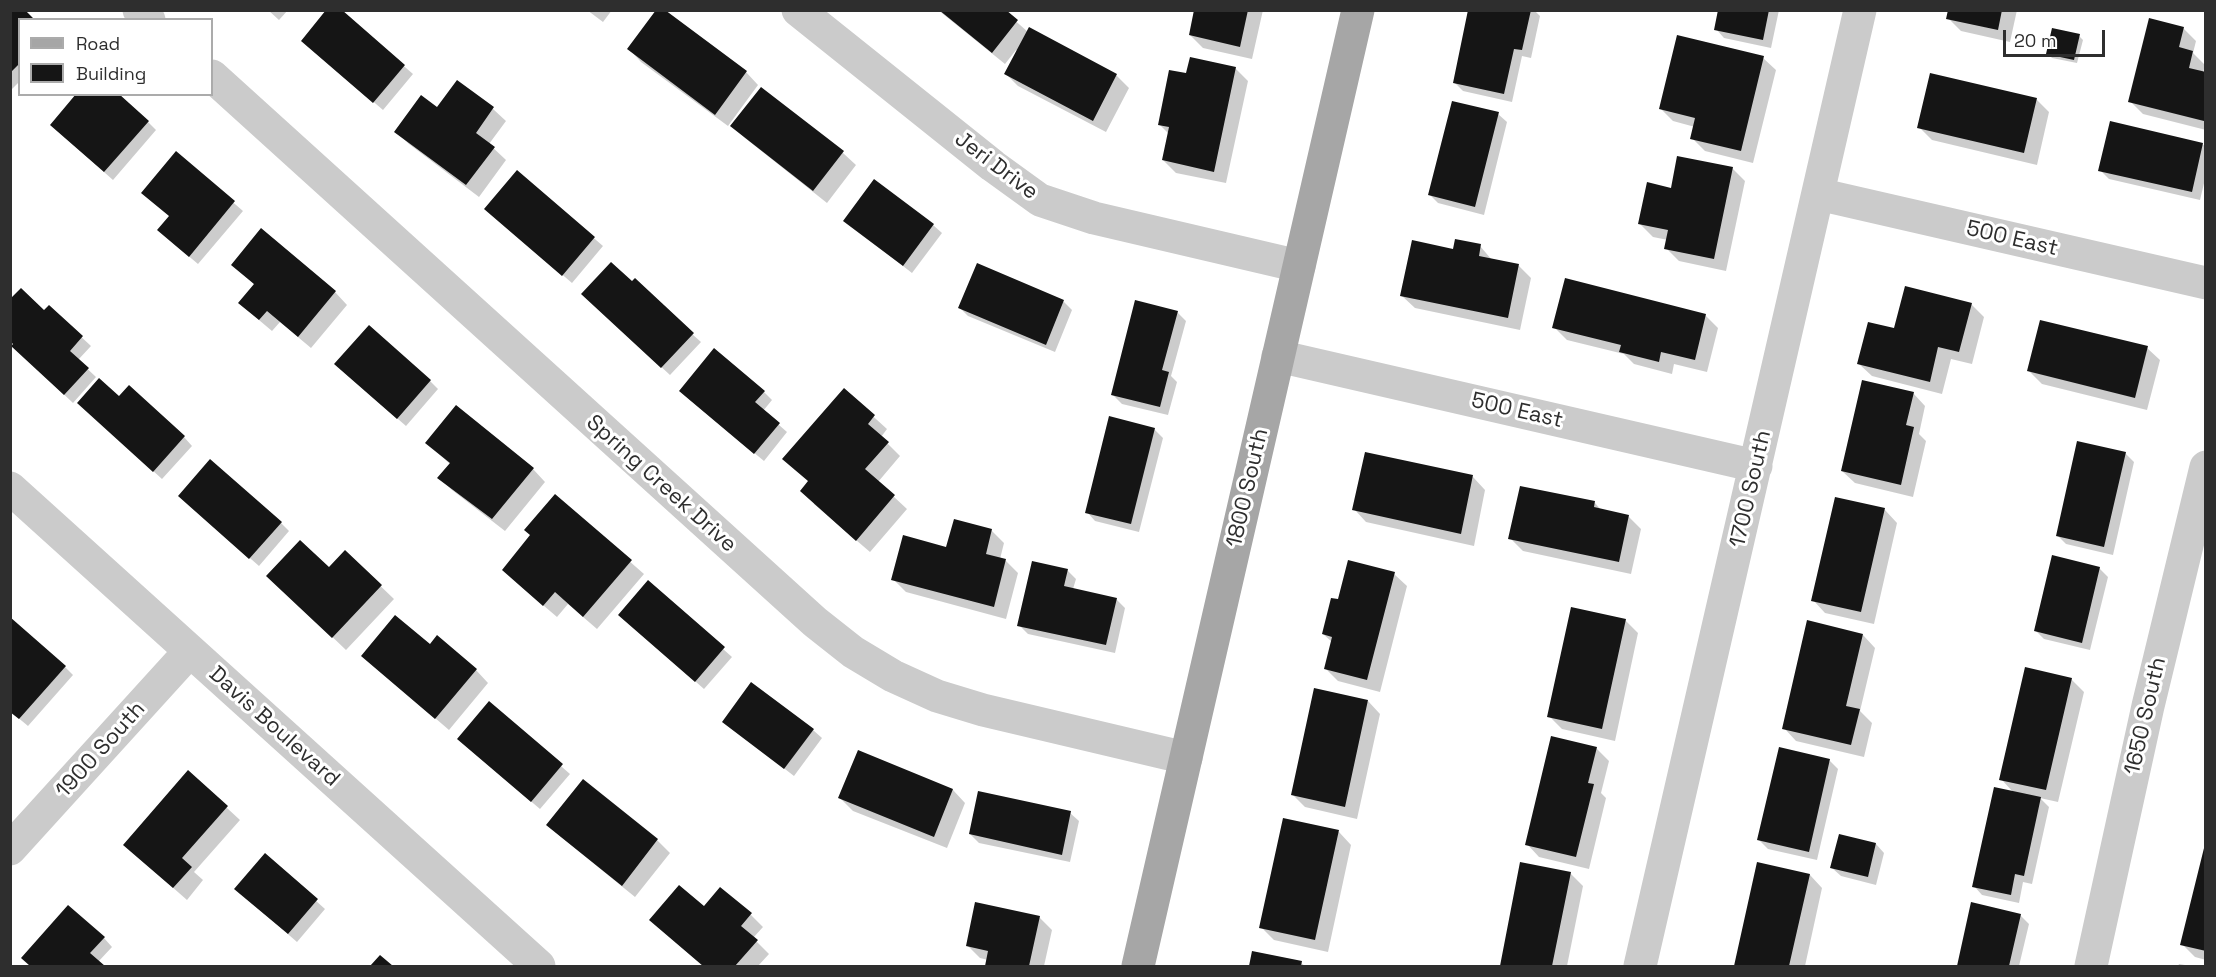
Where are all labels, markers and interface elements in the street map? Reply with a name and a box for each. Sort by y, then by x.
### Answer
legend [18,18,213,96]
scale bar [2006,18,2108,56]
text: 20 m [2014,29,2057,52]
text: Road [76,32,120,55]
text: Building [76,62,146,85]
street label: Jeri Drive [949,126,1043,206]
street label: 500 East [1964,216,2060,262]
street label: 500 East [1469,388,1565,434]
street label: Spring Creek Drive [581,410,741,558]
street label: 1800 South [1222,426,1274,550]
street label: 1700 South [1725,428,1777,550]
street label: 1650 South [2120,655,2172,777]
street label: Davis Boulevard [203,661,345,793]
street label: 1900 South [51,696,151,804]

